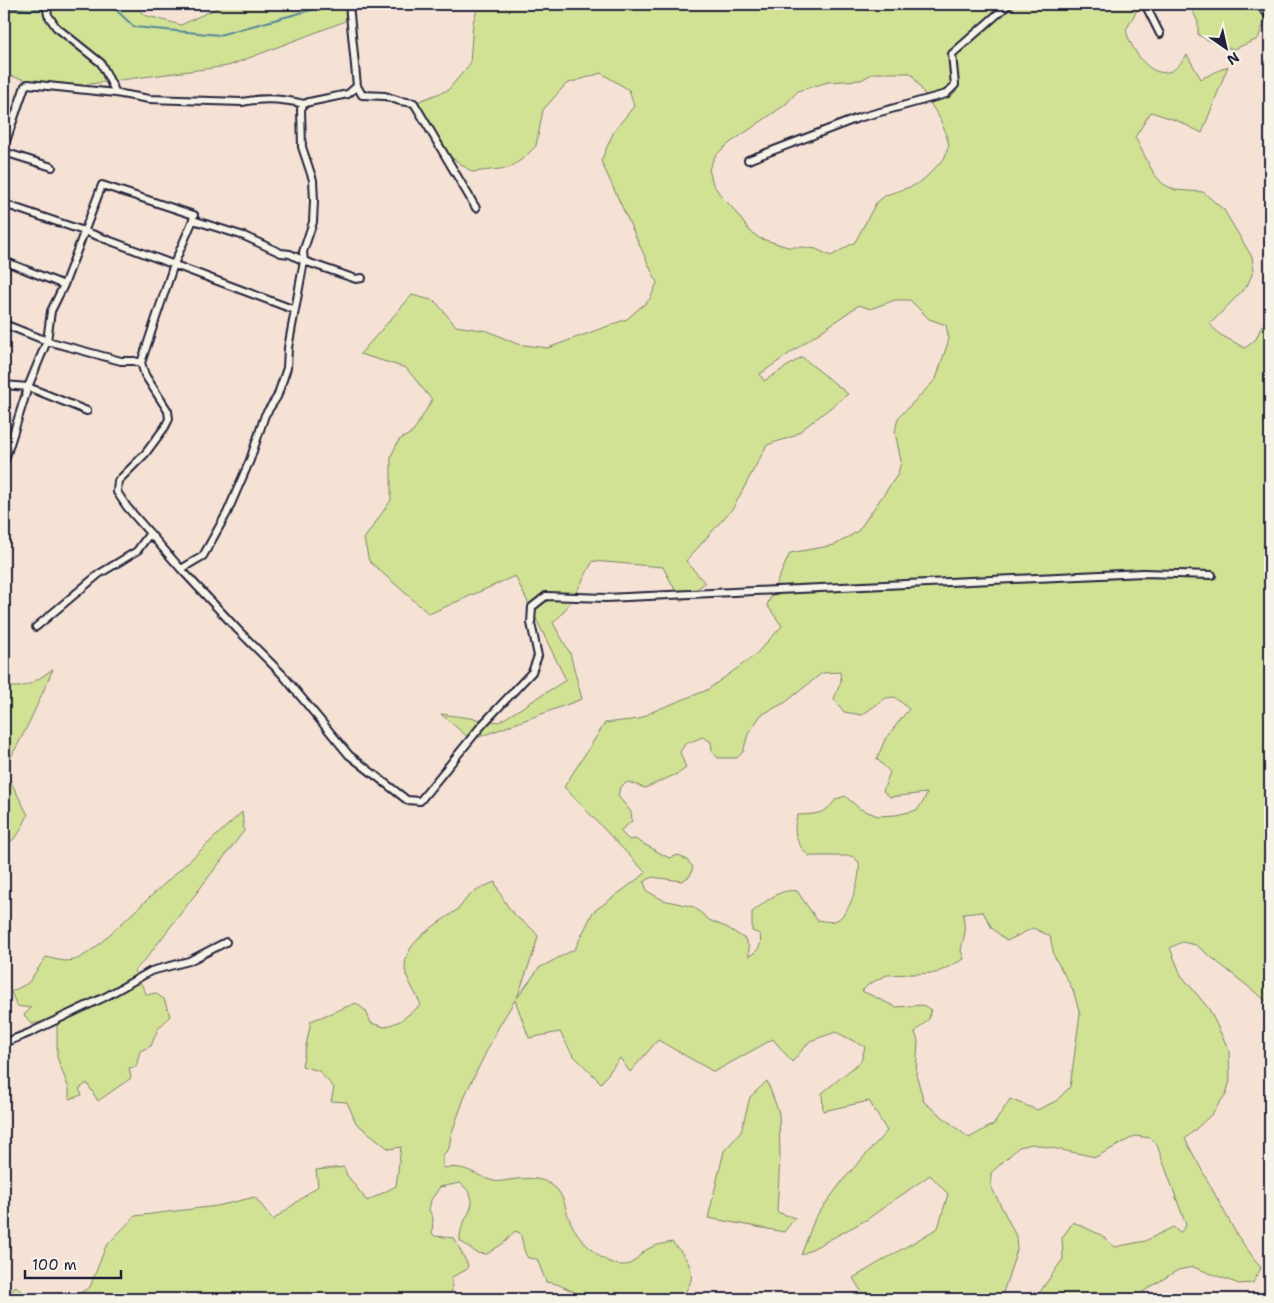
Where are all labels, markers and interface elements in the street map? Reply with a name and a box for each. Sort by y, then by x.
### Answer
north arrow [1202,22,1252,72]
text: N [1224,48,1243,69]
scale bar [25,1248,121,1280]
text: 100 m [32,1255,77,1275]

